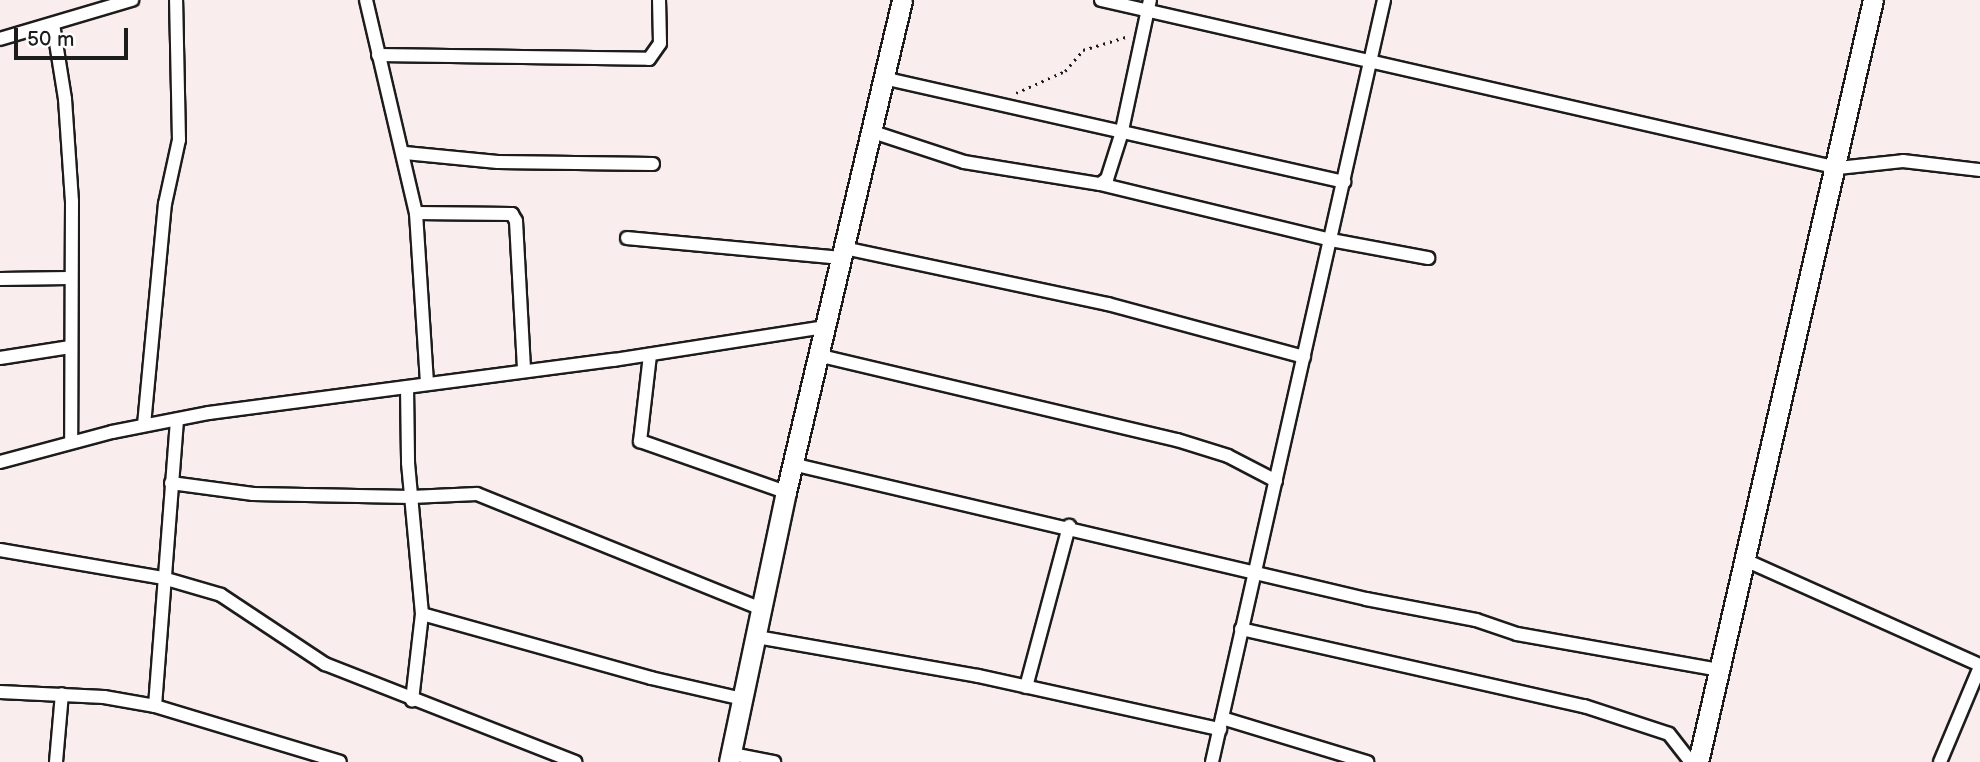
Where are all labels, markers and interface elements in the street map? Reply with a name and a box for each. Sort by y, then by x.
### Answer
scale bar [18,14,131,58]
text: 50 m [27,27,74,52]

